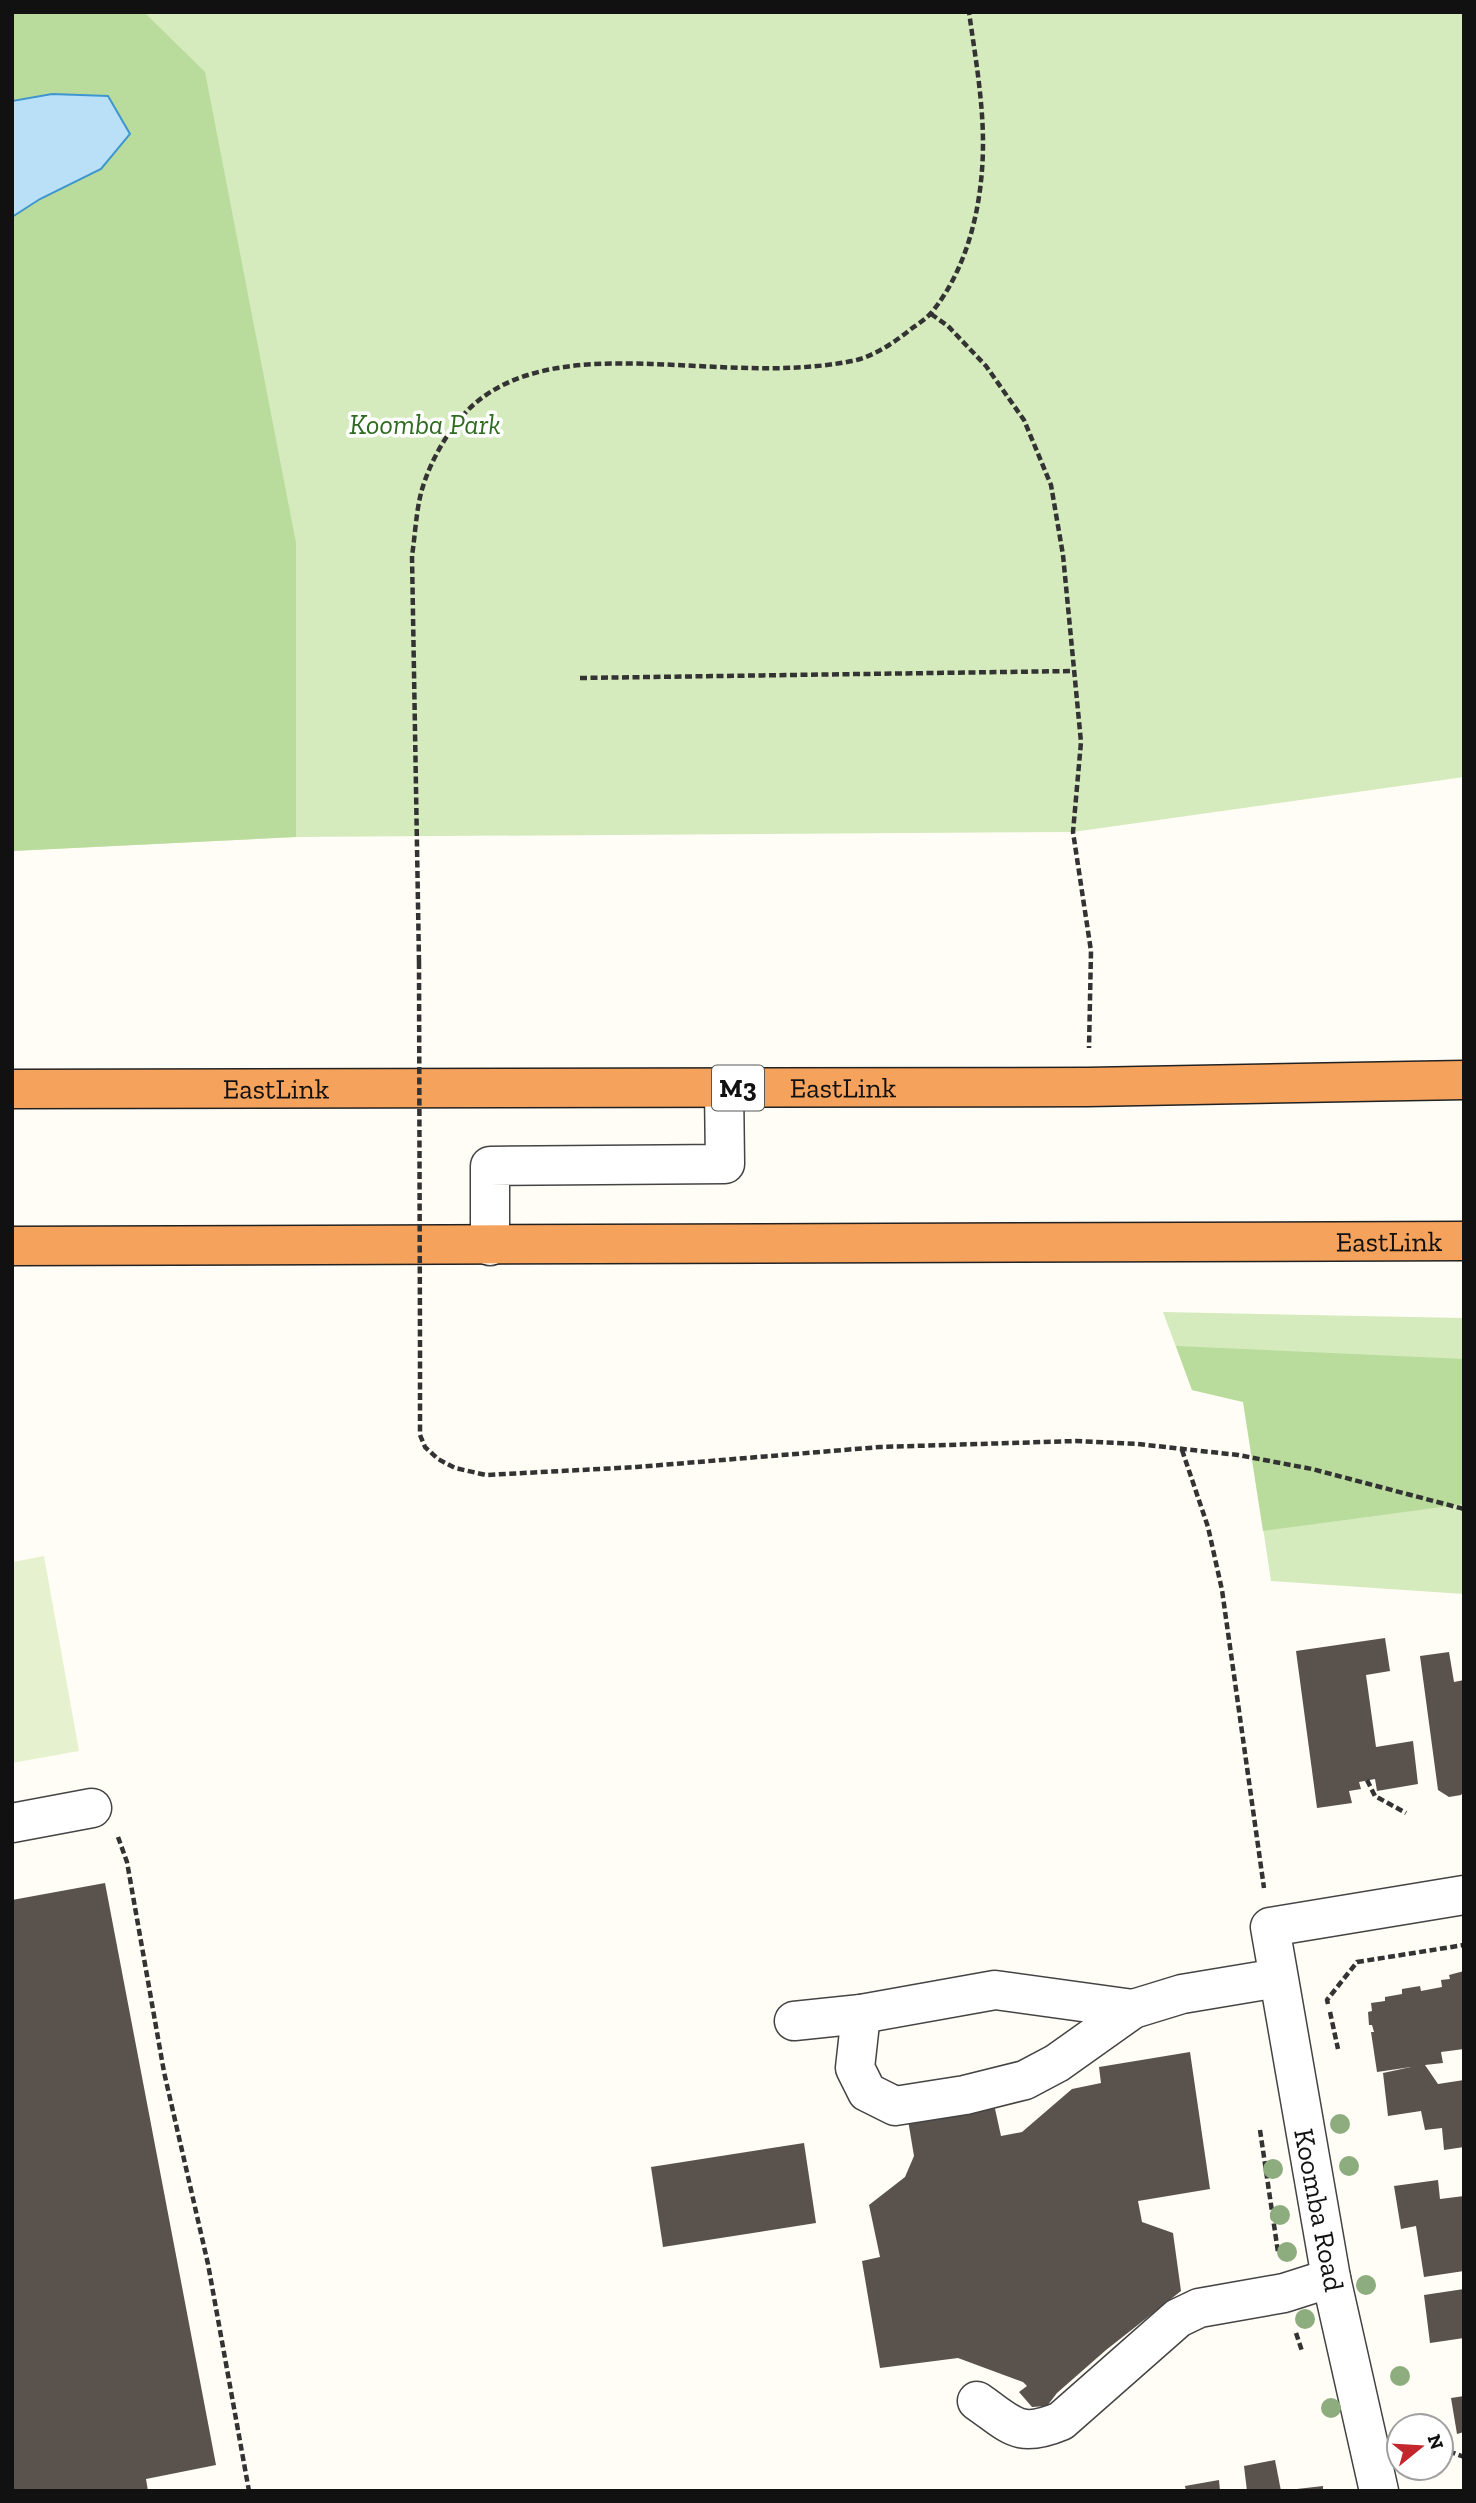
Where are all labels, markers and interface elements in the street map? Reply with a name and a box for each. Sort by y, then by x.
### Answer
park label: Koomba Park [349,408,501,441]
road number: M3 [712,1065,764,1110]
street label: EastLink [790,1071,897,1104]
street label: EastLink [223,1072,330,1105]
street label: EastLink [1336,1225,1443,1258]
street label: Koomba Road [1287,2126,1351,2294]
north arrow [1385,2412,1455,2482]
text: N [1423,2431,1449,2452]

